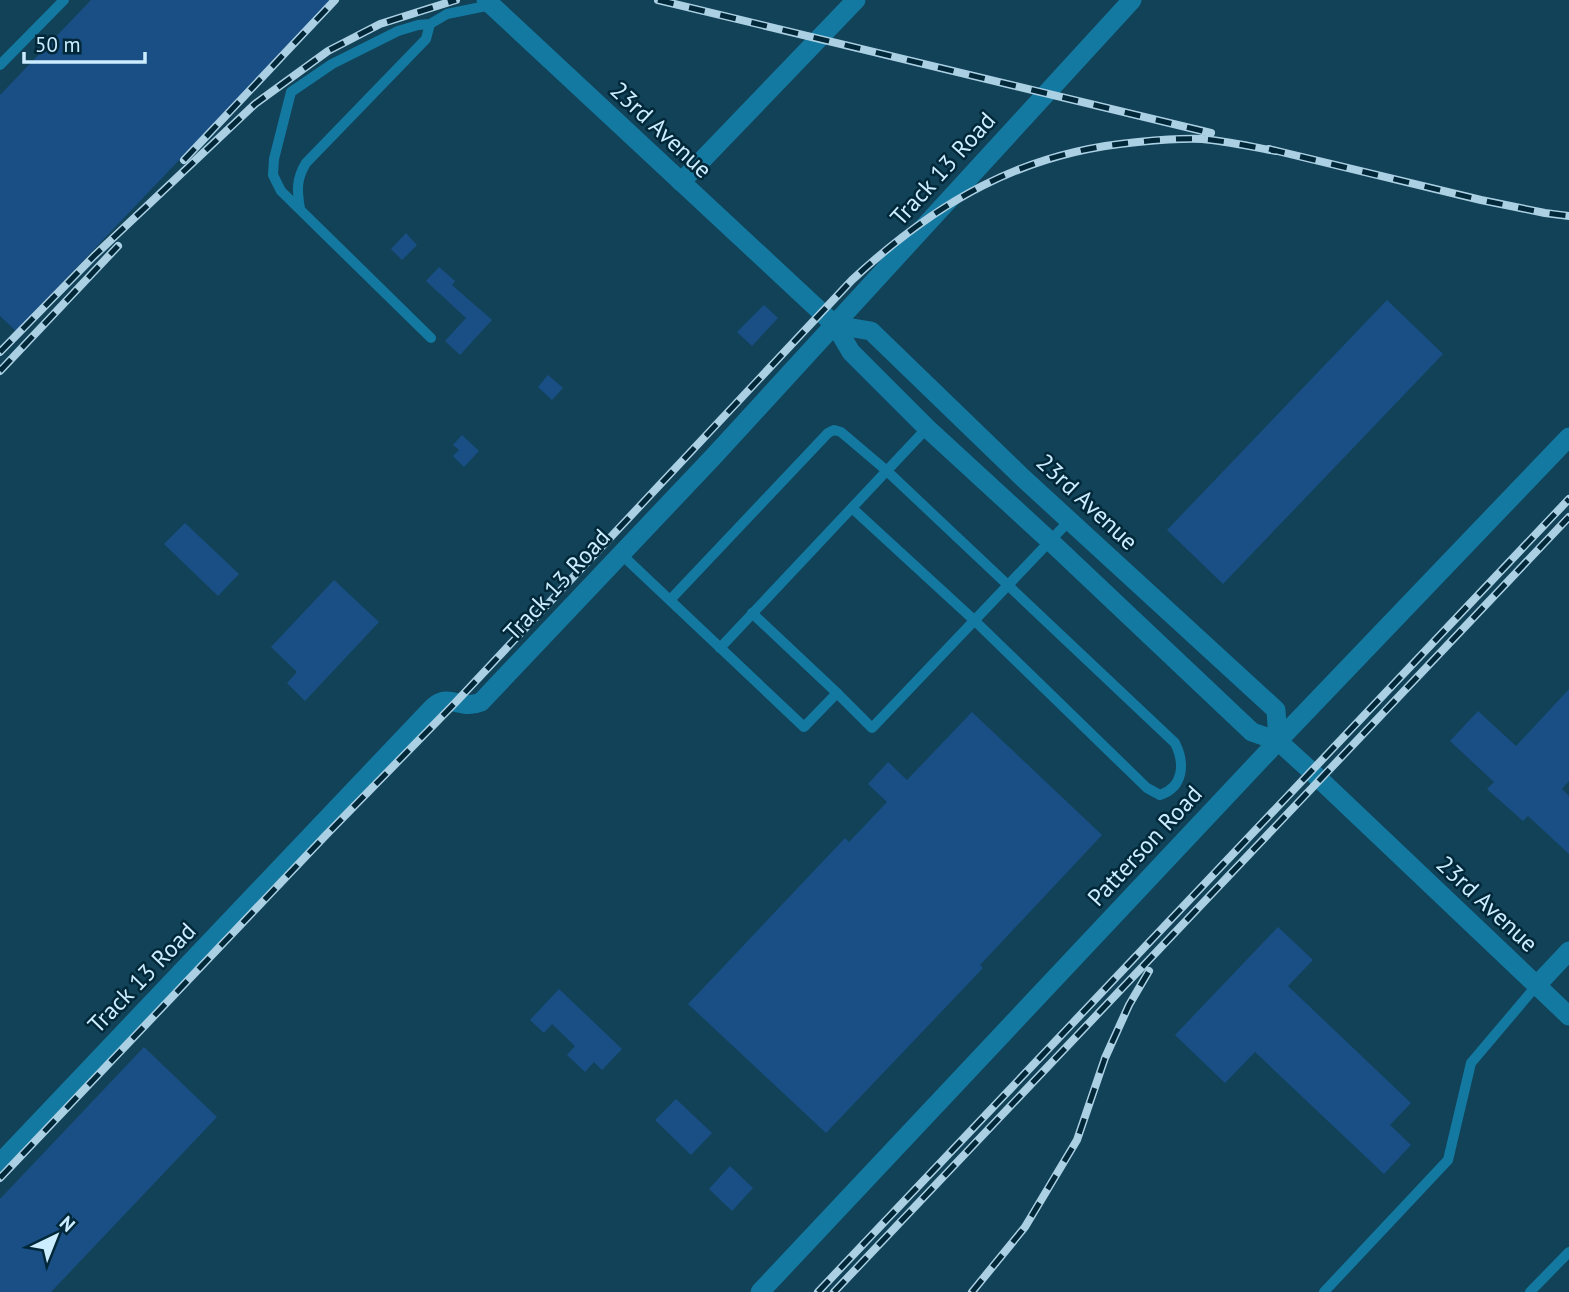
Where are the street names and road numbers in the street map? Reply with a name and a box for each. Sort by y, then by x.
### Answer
street label: 23rd Avenue [604,75,719,185]
street label: Track 13 Road [884,105,1002,232]
street label: 23rd Avenue [1030,447,1145,557]
street label: Track 13 Road [497,522,616,647]
street label: Patterson Road [1081,779,1209,913]
street label: 23rd Avenue [1430,849,1545,959]
street label: Track 13 Road [81,916,202,1040]

